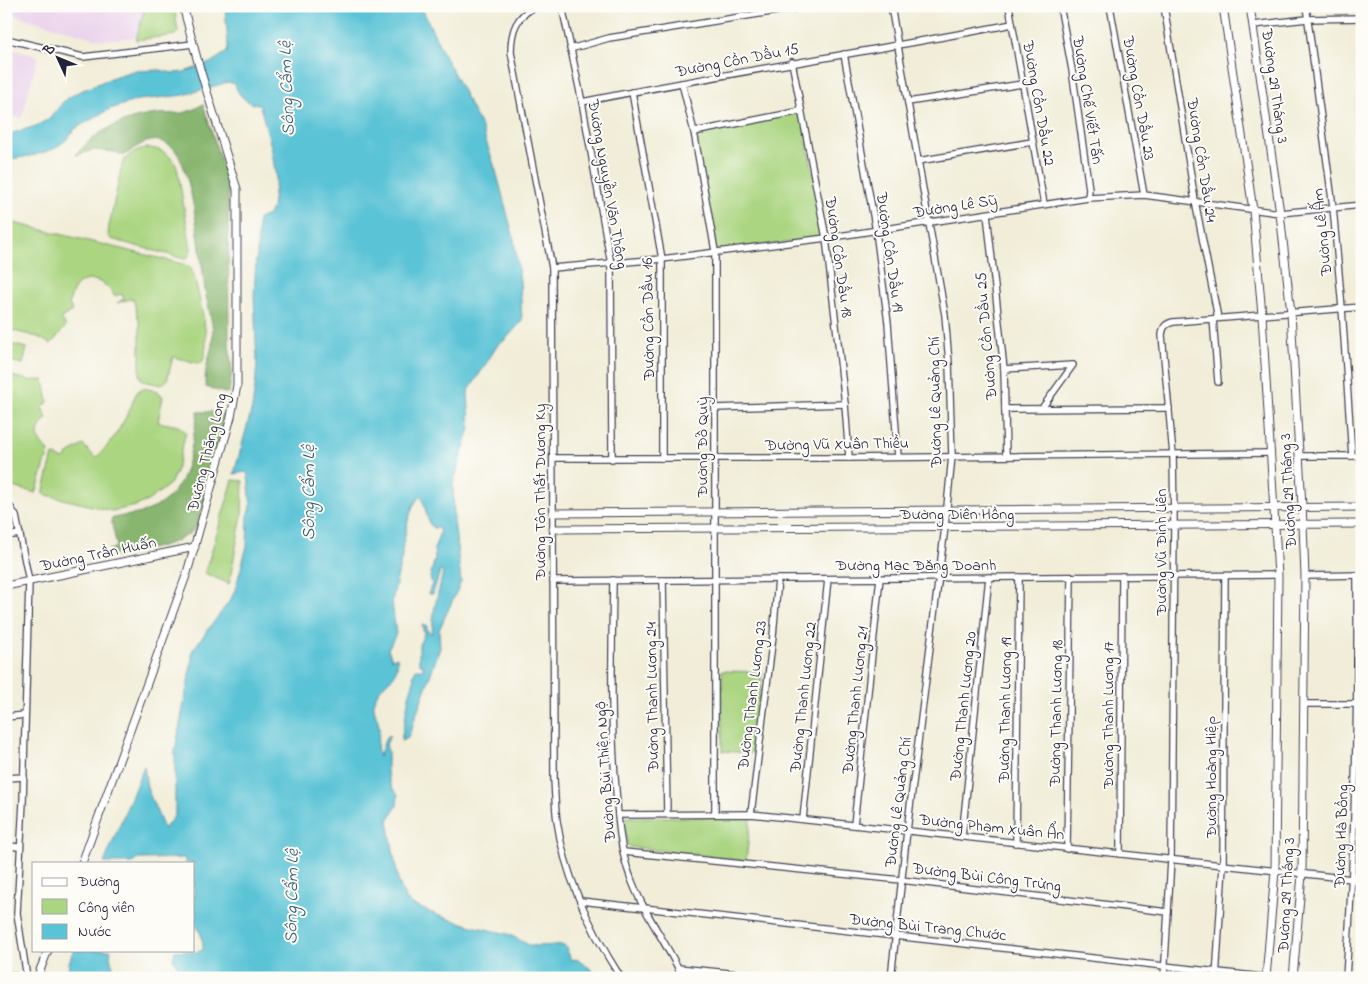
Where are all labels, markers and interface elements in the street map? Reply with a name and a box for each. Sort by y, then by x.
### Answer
street label: Đường 29 Tháng 3 [1254,26,1294,145]
north arrow [32,32,82,82]
street label: Đường Chế Viết Tấn [1065,34,1109,166]
street label: Đường Cồn Dầu 23 [1115,34,1161,162]
street label: Đường Cồn Dầu 15 [673,37,801,85]
street label: Đường Cồn Dầu 22 [1015,38,1061,168]
text: B [38,39,61,61]
water label: Sông Cẩm Lệ [273,39,303,137]
street label: Đường Cồn Dầu 24 [1179,96,1223,224]
street label: Đường Nguyễn Văn Thông [580,97,634,271]
street label: Đường Lê Ấm [1306,187,1340,278]
street label: Đường Lê Sỹ [911,188,999,226]
street label: Đường Cồn Dầu 19 [869,190,909,314]
street label: Đường Cồn Dầu 18 [818,194,858,319]
street label: Đường Cồn Dầu 16 [636,257,662,382]
street label: Đường Cồn Dầu 25 [969,271,1005,402]
street label: Đường Lê Quảng Chí [923,336,949,469]
street label: Đường Thăng Long [181,391,234,515]
street label: Đường Đỗ Quỳ [691,397,715,498]
street label: Đường Tôn Thất Dương Kỵ [529,404,553,581]
street label: Đường Vũ Xuân Thiều [764,432,909,458]
street label: Đường 29 Tháng 3 [1274,433,1304,550]
water label: Sông Cẩm Lệ [297,444,323,540]
street label: Đường Vũ Đình Liên [1150,488,1174,616]
street label: Đường Diên Hồng [899,503,1014,527]
street label: Đường Trần Huấn [37,531,159,579]
street label: Đường Mạc Đăng Doanh [835,554,996,578]
street label: Đường Thanh Lương 23 [732,619,774,772]
street label: Đường Thanh Lương 24 [640,621,666,773]
street label: Đường Thanh Lương 22 [784,621,824,775]
street label: Đường Thanh Lương 21 [836,625,876,776]
street label: Đường Thanh Lương 20 [944,630,984,783]
street label: Đường Thanh Lương 19 [993,637,1019,784]
street label: Đường Thanh Lương 18 [1044,639,1070,788]
street label: Đường Thanh Lương 17 [1097,641,1121,790]
street label: Đường Bùi Thiện Ngộ [589,701,623,844]
street label: Đường Hoàng Hiệp [1200,716,1224,839]
street label: Đường Lê Quảng Chí [879,736,919,870]
street label: Đường Hà Bồng [1328,784,1356,889]
street label: Đường Phạm Xuân Ẩn [917,807,1066,848]
street label: Đường 29 Tháng 3 [1272,837,1302,954]
water label: Sông Cẩm Lệ [279,848,307,944]
street label: Đường Bùi Công Trừng [910,857,1062,899]
legend [32,862,195,952]
text: Đường [77,871,120,894]
text: Công viên [78,897,135,920]
street label: Đường Bùi Trang Chước [847,908,1008,948]
text: Nước [78,921,111,943]

